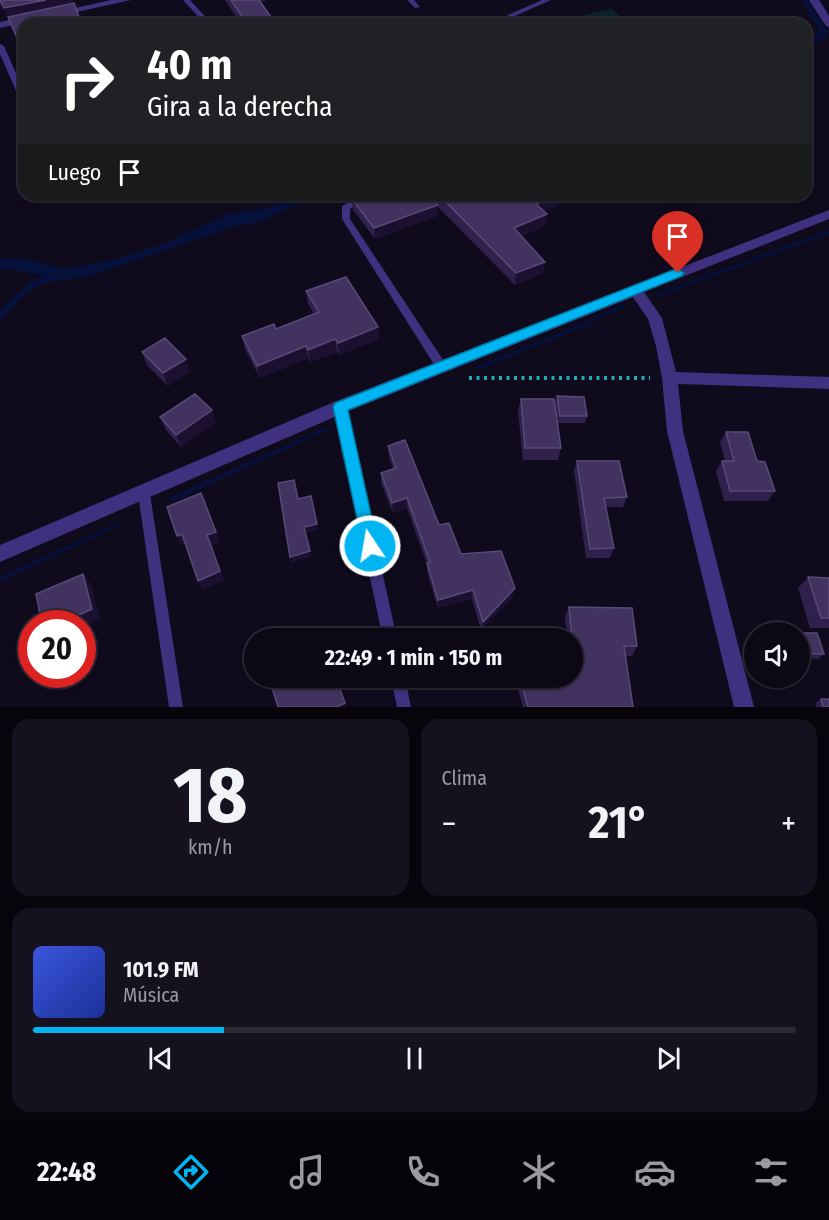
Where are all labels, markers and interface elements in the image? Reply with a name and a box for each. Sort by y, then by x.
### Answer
text: 40 m [147,40,232,90]
icon: right [48,42,126,120]
text: Gira a la derecha [147,91,332,123]
icon: arrive [113,156,146,189]
text: Luego [48,159,101,186]
pin [652,211,703,273]
icon: arrive [661,220,694,253]
position arrow [338,514,402,578]
speed limit sign: 20 [18,610,96,688]
map controls [744,622,810,688]
button: sound [744,622,810,688]
text: 22:49 · 1 min · 150 m [325,644,502,671]
text: 18 [173,749,247,843]
text: Clima [442,766,487,790]
text: 21° [589,796,649,850]
text: − [442,804,456,844]
text: + [781,804,796,844]
text: km/h [188,835,233,859]
text: 101.9 FM [123,956,199,983]
text: Música [123,983,179,1007]
icon: previous [144,1042,177,1075]
icon: pause [398,1042,431,1075]
icon: next [652,1042,685,1075]
icon: directions [170,1151,212,1193]
icon: music [286,1151,328,1193]
icon: phone [402,1151,444,1193]
icon: climate [518,1151,560,1193]
icon: car [634,1151,676,1193]
icon: filters [750,1151,792,1193]
text: 22:48 [37,1156,96,1188]

